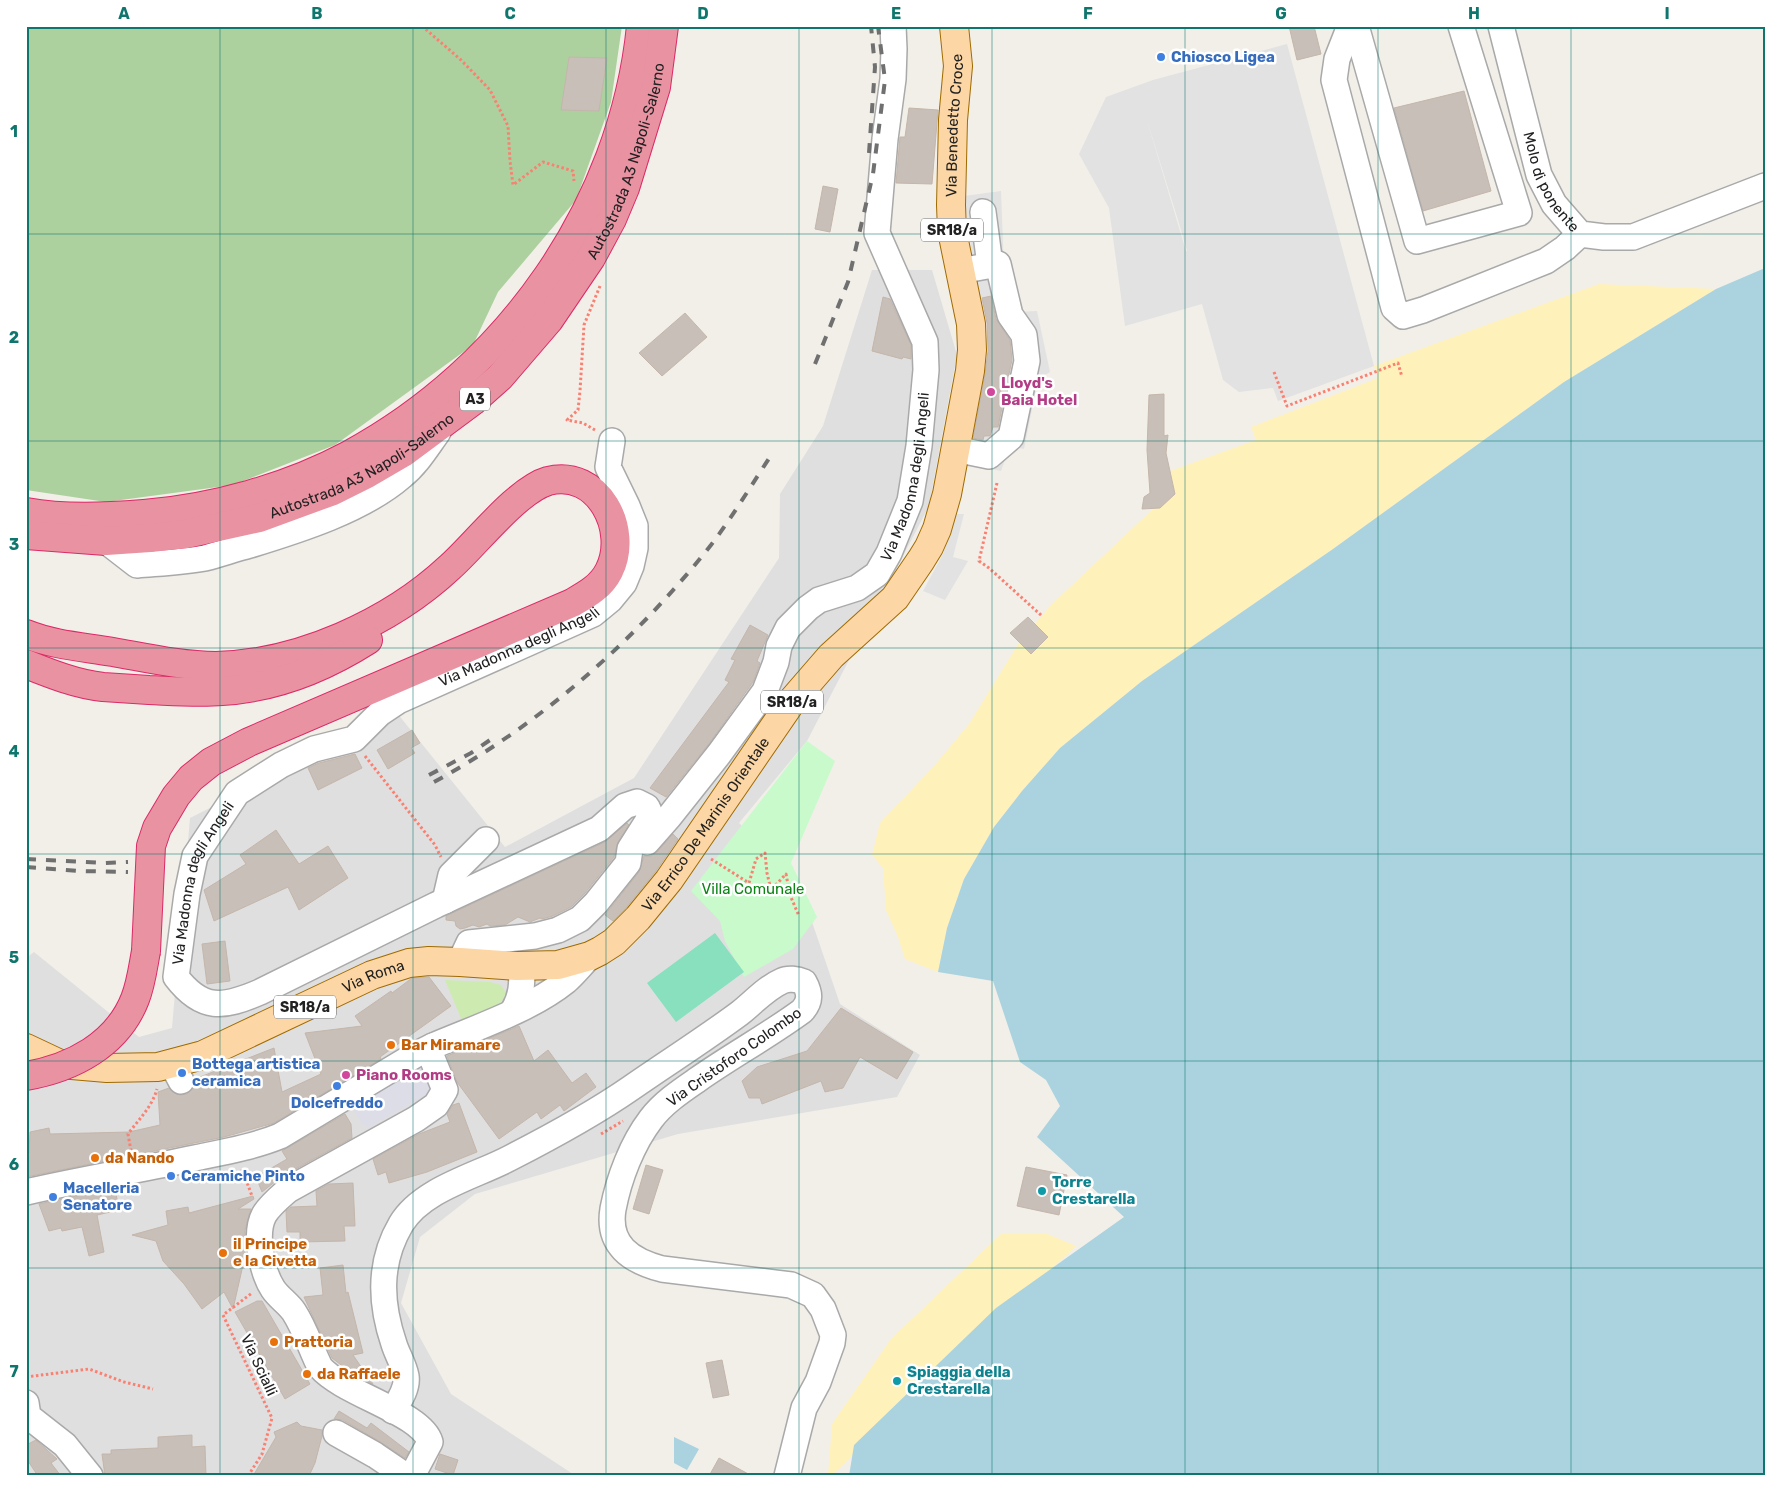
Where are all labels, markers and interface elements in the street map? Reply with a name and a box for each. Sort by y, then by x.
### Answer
text: A [118,4,130,23]
text: B [311,4,323,23]
text: C [504,4,516,23]
text: D [697,4,709,23]
text: E [891,4,901,23]
text: F [1083,4,1093,23]
text: G [1275,4,1287,23]
text: H [1468,4,1480,23]
text: I [1664,4,1670,23]
place label: Chiosco Ligea [1171,48,1275,66]
marker: Chiosco Ligea [1155,51,1167,63]
street label: Via Benedetto Croce [942,53,967,197]
street label: Autostrada A3 Napoli-Salerno [583,62,668,262]
text: 1 [10,122,18,141]
street label: Molo di ponente [1519,130,1583,236]
road number: SR18/a [921,218,983,242]
text: 2 [9,328,19,347]
place label: Lloyd's Baia Hotel [1001,374,1077,409]
marker: Lloyd's Baia Hotel [985,386,997,398]
road number: A3 [460,388,490,410]
street label: Via Madonna degli Angeli [877,392,933,565]
street label: Autostrada A3 Napoli-Salerno [267,409,457,522]
text: 3 [9,535,19,554]
street label: Via Madonna degli Angeli [436,603,603,691]
road number: SR18/a [761,690,823,714]
street label: Via Errico De Marinis Orientale [638,734,773,915]
text: 4 [9,742,20,761]
street label: Via Madonna degli Angeli [169,798,238,966]
park label: Villa Comunale [701,880,805,898]
text: 5 [9,948,19,967]
street label: Via Roma [339,956,407,997]
road number: SR18/a [274,996,336,1019]
street label: Via Cristoforo Colombo [663,1004,805,1110]
place label: Bar Miramare [401,1036,501,1054]
marker: Bar Miramare [385,1039,397,1051]
place label: Bottega artistica ceramica [192,1055,321,1090]
place label: Piano Rooms [356,1066,452,1084]
marker: Bottega artistica ceramica [176,1067,188,1079]
marker: Piano Rooms [340,1069,352,1081]
marker: Dolcefreddo [331,1080,343,1092]
place label: Dolcefreddo [291,1094,383,1112]
place label: da Nando [105,1149,174,1167]
marker: da Nando [89,1152,101,1164]
text: 6 [9,1155,19,1174]
place label: Ceramiche Pinto [181,1167,305,1185]
marker: Ceramiche Pinto [165,1170,177,1182]
place label: Torre Crestarella [1052,1173,1136,1208]
place label: Macelleria Senatore [63,1179,140,1214]
marker: Torre Crestarella [1036,1185,1048,1197]
marker: Macelleria Senatore [47,1191,59,1203]
place label: il Principe e la Civetta [233,1235,317,1270]
marker: il Principe e la Civetta [217,1247,229,1259]
street label: Via Scialli [237,1331,281,1399]
place label: Prattoria [284,1333,353,1351]
marker: Prattoria [268,1336,280,1348]
text: 7 [9,1362,19,1381]
place label: Spiaggia della Crestarella [907,1363,1011,1398]
place label: da Raffaele [317,1365,401,1383]
marker: da Raffaele [301,1368,313,1380]
marker: Spiaggia della Crestarella [891,1375,903,1387]

